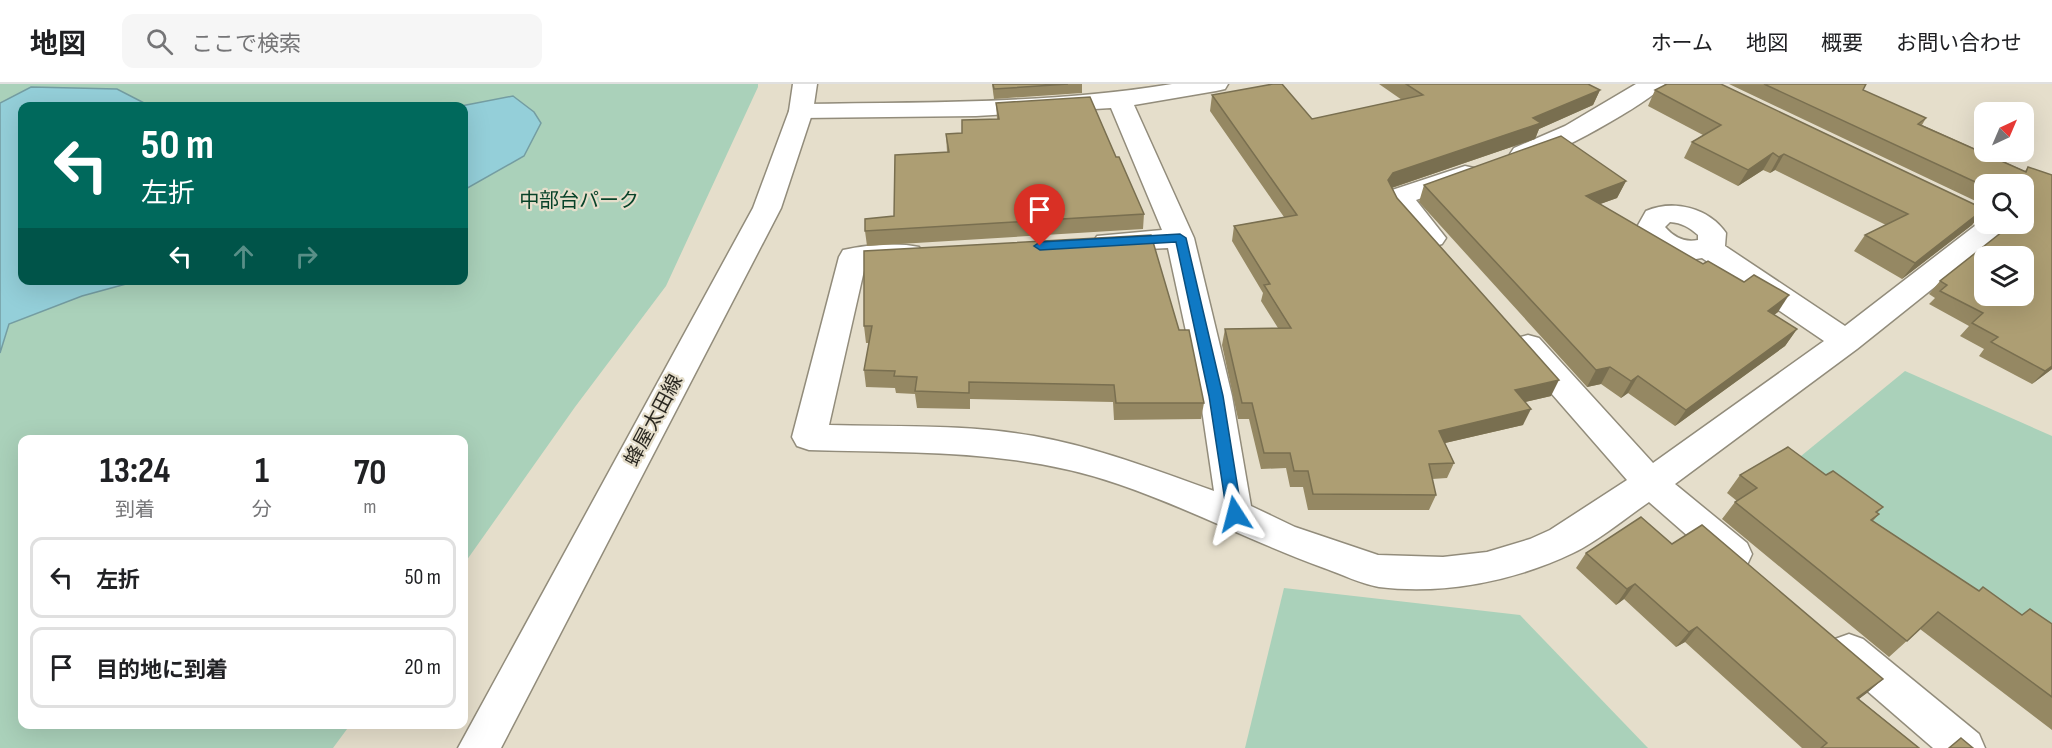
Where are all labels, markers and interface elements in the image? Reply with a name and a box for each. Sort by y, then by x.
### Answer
search box [122,14,542,68]
icon: search [143,25,176,58]
text: 地図 [30,28,86,61]
text: ここで検索 [191,31,301,58]
text: ホーム [1651,31,1713,56]
text: 地図 [1746,31,1788,56]
text: 概要 [1821,31,1863,56]
text: お問い合わせ [1896,31,2022,56]
north arrow [1974,102,2034,162]
map controls [1974,102,2034,306]
text: 50 m [141,120,214,171]
icon: left [42,126,120,204]
button: search [1974,174,2034,234]
text: 左折 [141,178,195,210]
pin [1014,184,1065,246]
park label: 中部台パーク [519,189,639,213]
icon: arrive [1023,193,1056,226]
icon: left [164,240,197,273]
icon: ahead [227,240,260,273]
icon: right [290,240,323,273]
button: layers [1974,246,2034,306]
street label: 蜂屋太田線 [620,371,688,470]
text: 13:24 [100,450,170,493]
text: 1 [255,450,269,493]
text: 70 [354,452,386,495]
position arrow [1203,482,1267,546]
text: m [364,495,376,519]
text: 到着 [115,498,155,522]
text: 分 [252,498,272,522]
icon: left [45,561,78,594]
text: 50 m [405,564,441,591]
text: 左折 [96,567,140,594]
icon: arrive [45,651,78,684]
text: 20 m [405,654,441,681]
text: 目的地に到着 [96,657,228,684]

